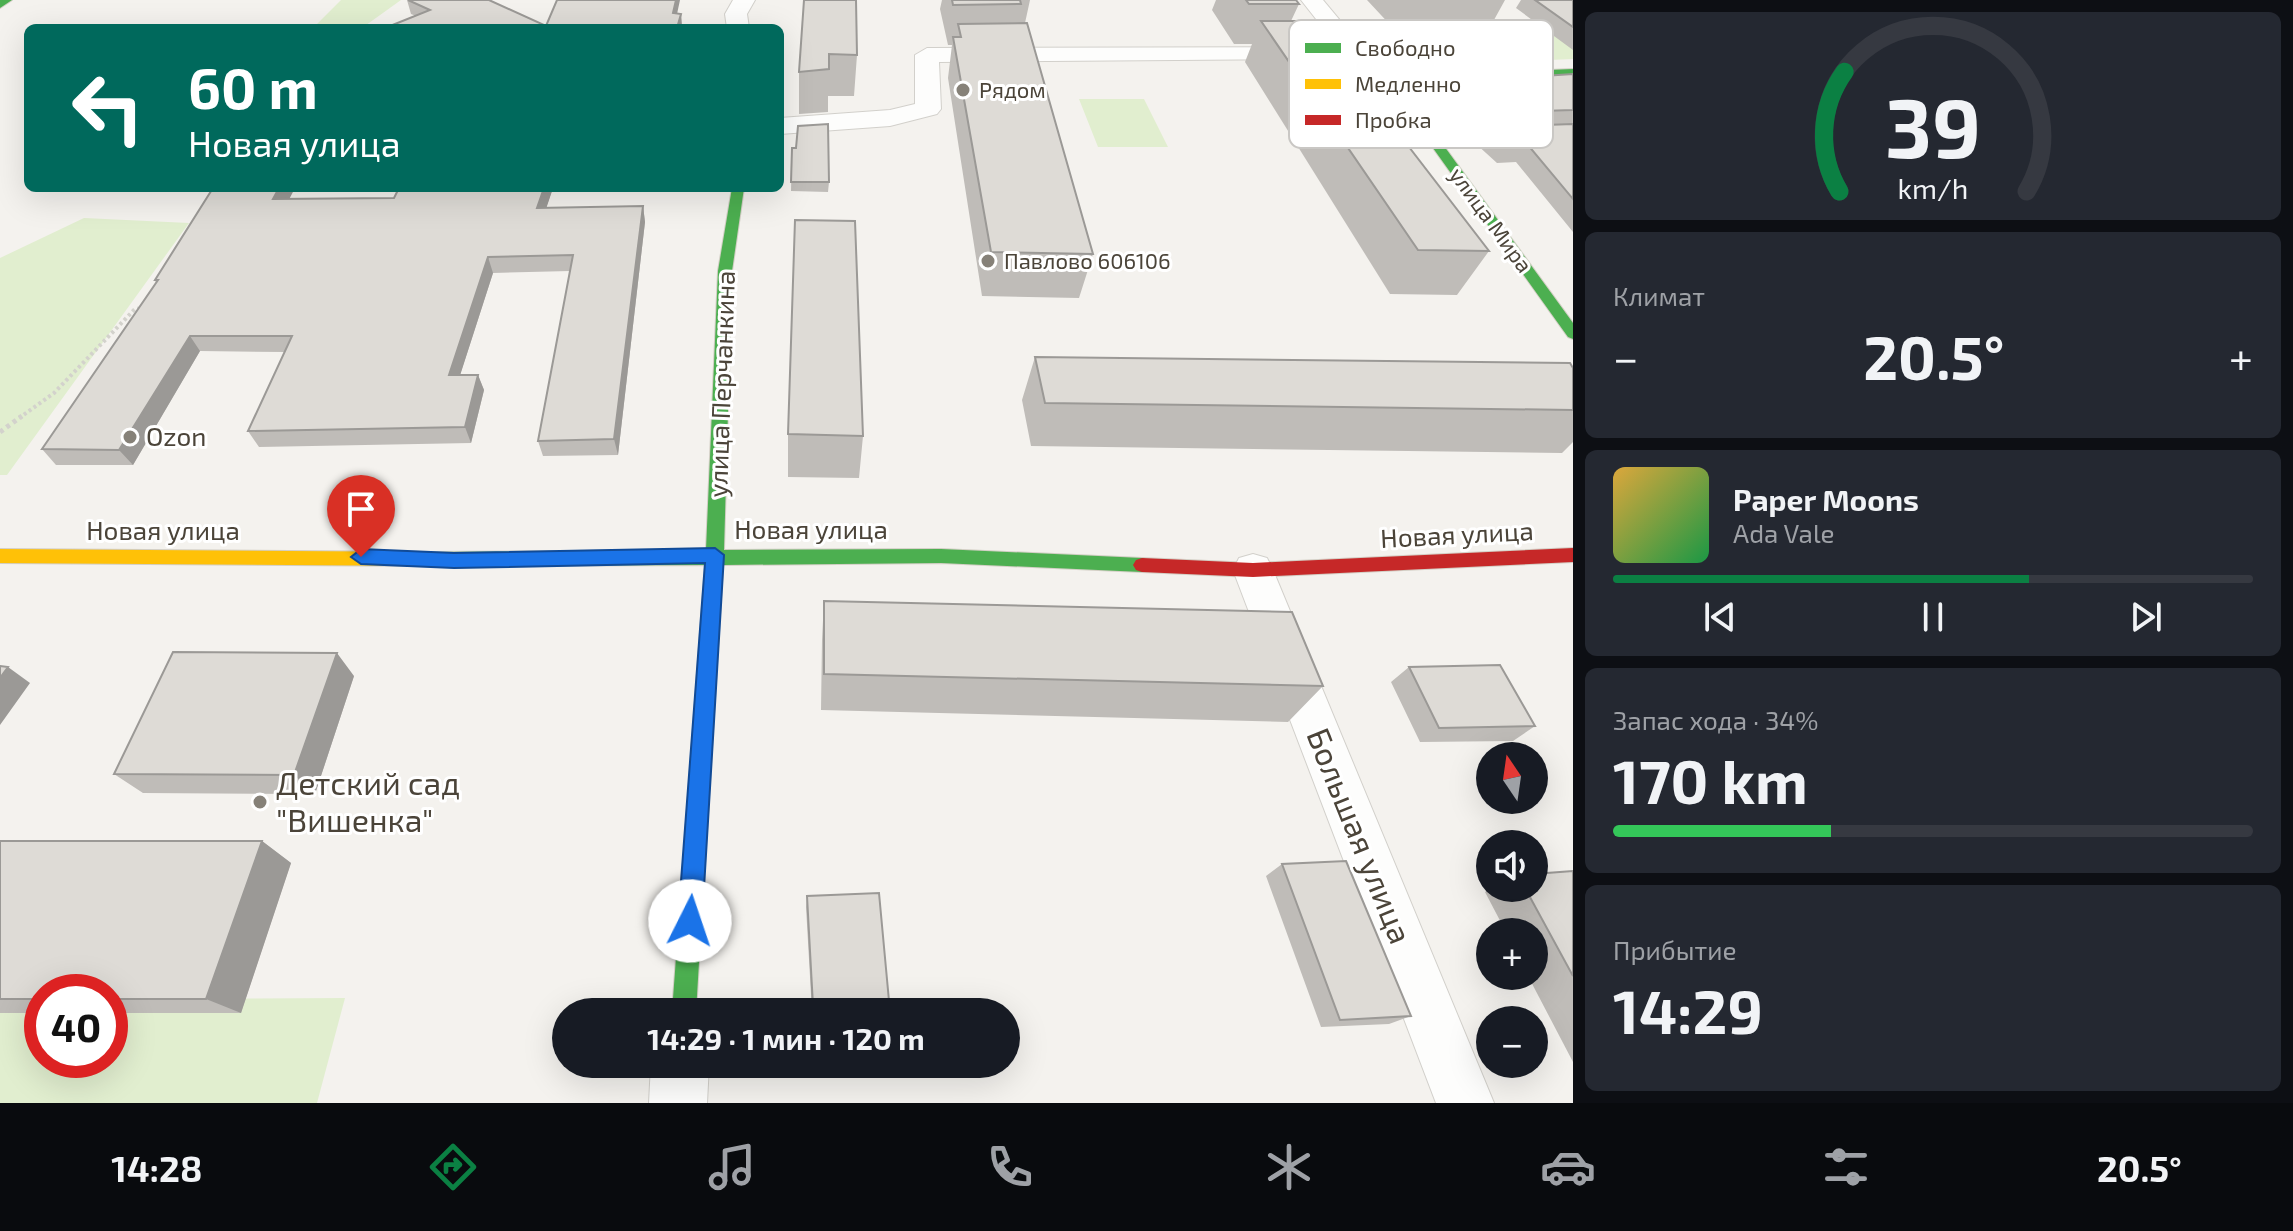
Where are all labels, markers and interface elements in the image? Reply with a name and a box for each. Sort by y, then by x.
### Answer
legend [1289,20,1553,148]
text: Свободно [1355,34,1455,60]
text: 60 m [188,53,318,120]
icon: left [56,56,160,160]
text: Медленно [1355,70,1461,96]
text: 39 [1885,75,1981,175]
place label: Рядом [979,76,1046,102]
marker: Рядом [954,81,972,99]
text: Пробка [1355,106,1432,132]
text: Новая улица [188,121,401,164]
street label: улица Мира [1444,162,1539,278]
text: km/h [1898,170,1968,205]
place label: Павлово 606106 [1004,247,1171,273]
marker: Павлово 606106 [979,252,997,270]
street label: улица Перчанкина [701,270,741,498]
text: Климат [1613,280,1705,311]
text: 20.5° [1863,320,2004,392]
text: − [1613,330,1639,383]
text: + [2229,330,2253,383]
place label: Ozon [146,420,206,451]
marker: Ozon [121,428,139,446]
pin [327,475,395,557]
text: Paper Moons [1733,481,1919,517]
icon: arrive [339,487,383,531]
street label: Новая улица [734,513,888,545]
street label: Новая улица [86,514,240,546]
street label: Новая улица [1379,514,1534,554]
text: Ada Vale [1733,517,1835,548]
icon: previous [1698,595,1742,639]
icon: pause [1911,595,1955,639]
icon: next [2124,595,2168,639]
text: Запас хода · 34% [1613,704,1819,735]
street label: Большая улица [1299,722,1421,949]
north arrow [1476,742,1548,814]
map controls [1476,742,1548,1078]
text: 170 km [1613,744,1808,816]
place label: Детский сад "Вишенка" [276,763,460,838]
marker: Детский сад "Вишенка" [251,793,269,811]
button: sound [1476,830,1548,902]
position arrow [648,879,732,963]
button: + [1476,918,1548,990]
text: Прибытие [1613,934,1737,965]
speed limit sign: 40 [24,974,128,1078]
text: 14:29 [1613,974,1763,1046]
button: − [1476,1006,1548,1078]
text: 14:29 · 1 мин · 120 m [647,1020,925,1056]
icon: directions [425,1139,481,1195]
icon: music [704,1139,760,1195]
icon: phone [982,1139,1038,1195]
icon: climate [1261,1139,1317,1195]
icon: car [1540,1139,1596,1195]
icon: filters [1818,1139,1874,1195]
text: 14:28 [111,1146,202,1189]
text: 20.5° [2097,1146,2182,1189]

